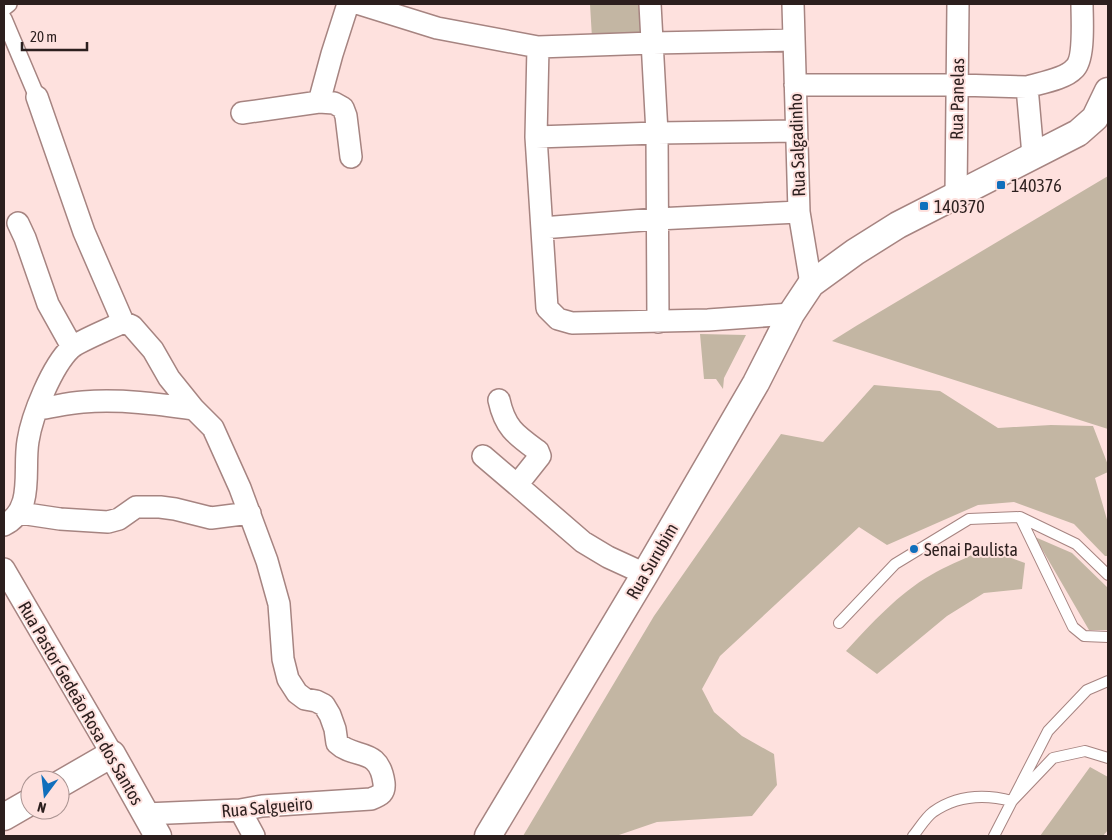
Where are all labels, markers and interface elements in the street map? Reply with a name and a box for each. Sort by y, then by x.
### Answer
scale bar [22,20,88,52]
text: 20 m [30,28,57,45]
street label: Rua Panelas [946,58,968,140]
street label: Rua Salgadinho [785,93,809,197]
place label: 140376 [1011,175,1062,196]
marker: 140376 [995,179,1007,191]
place label: 140370 [934,196,985,217]
marker: 140370 [918,200,930,212]
street label: Rua Surubim [622,519,682,603]
place label: Senai Paulista [924,539,1018,560]
marker: Senai Paulista [908,543,920,555]
street label: Rua Pastor Gedeão Rosa dos Santos [14,598,148,808]
north arrow [20,770,70,820]
street label: Rua Salgueiro [221,793,313,821]
text: N [36,799,48,816]

